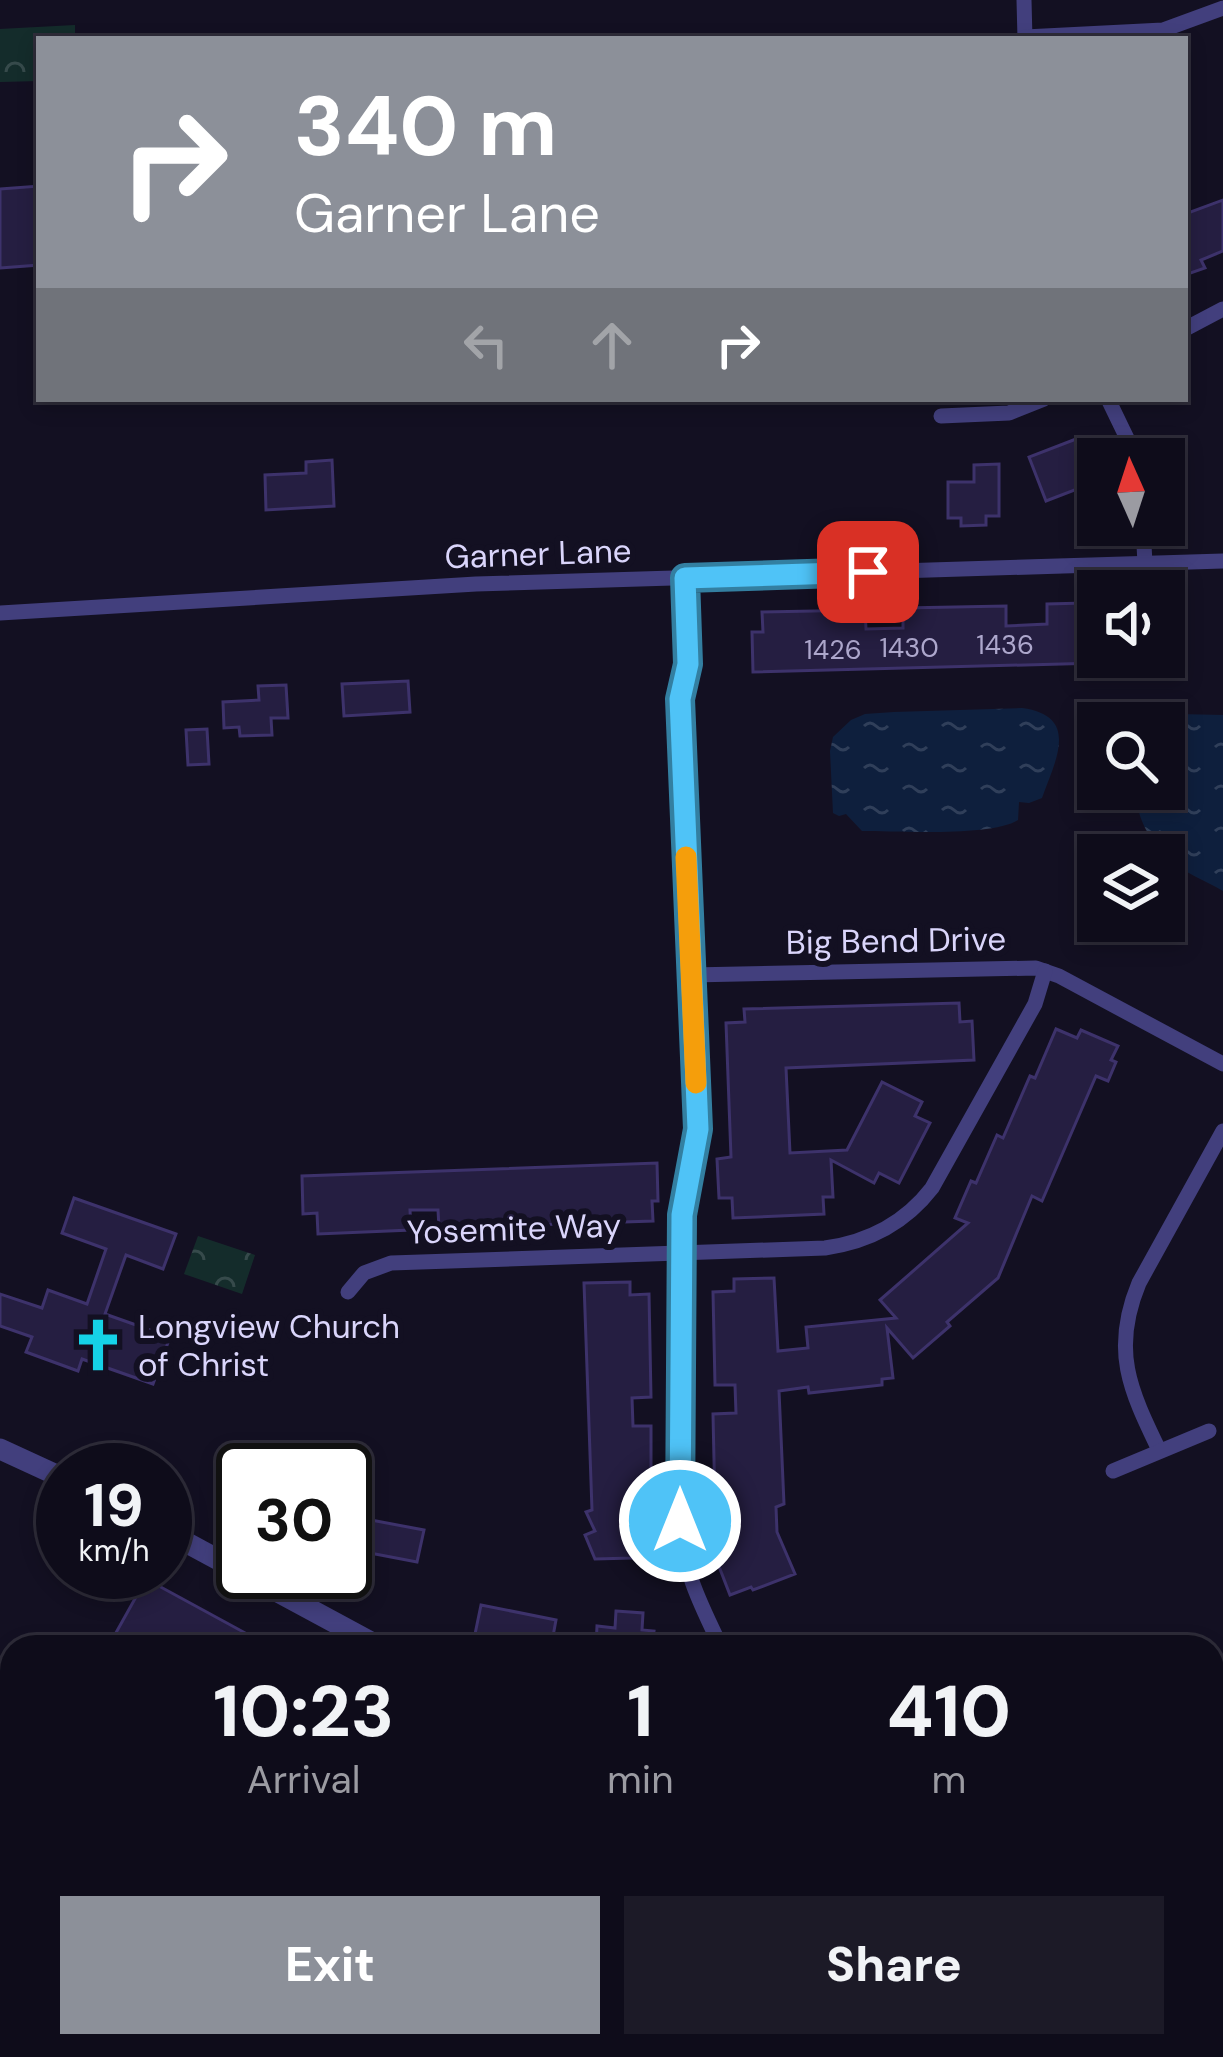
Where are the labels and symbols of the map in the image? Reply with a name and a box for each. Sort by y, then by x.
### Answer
north arrow [1077,438,1185,546]
pin [817,521,919,623]
street label: Garner Lane [444,529,632,578]
house number: 1436 [976,627,1034,662]
house number: 1430 [879,630,939,665]
house number: 1426 [804,632,862,667]
street label: Big Bend Drive [786,917,1006,964]
street label: Yosemite Way [406,1203,622,1254]
place label: Longview Church of Christ [138,1305,400,1386]
church icon: Longview Church of Christ [69,1316,127,1374]
speed limit sign: 30 [216,1443,372,1599]
position arrow [617,1458,743,1584]

